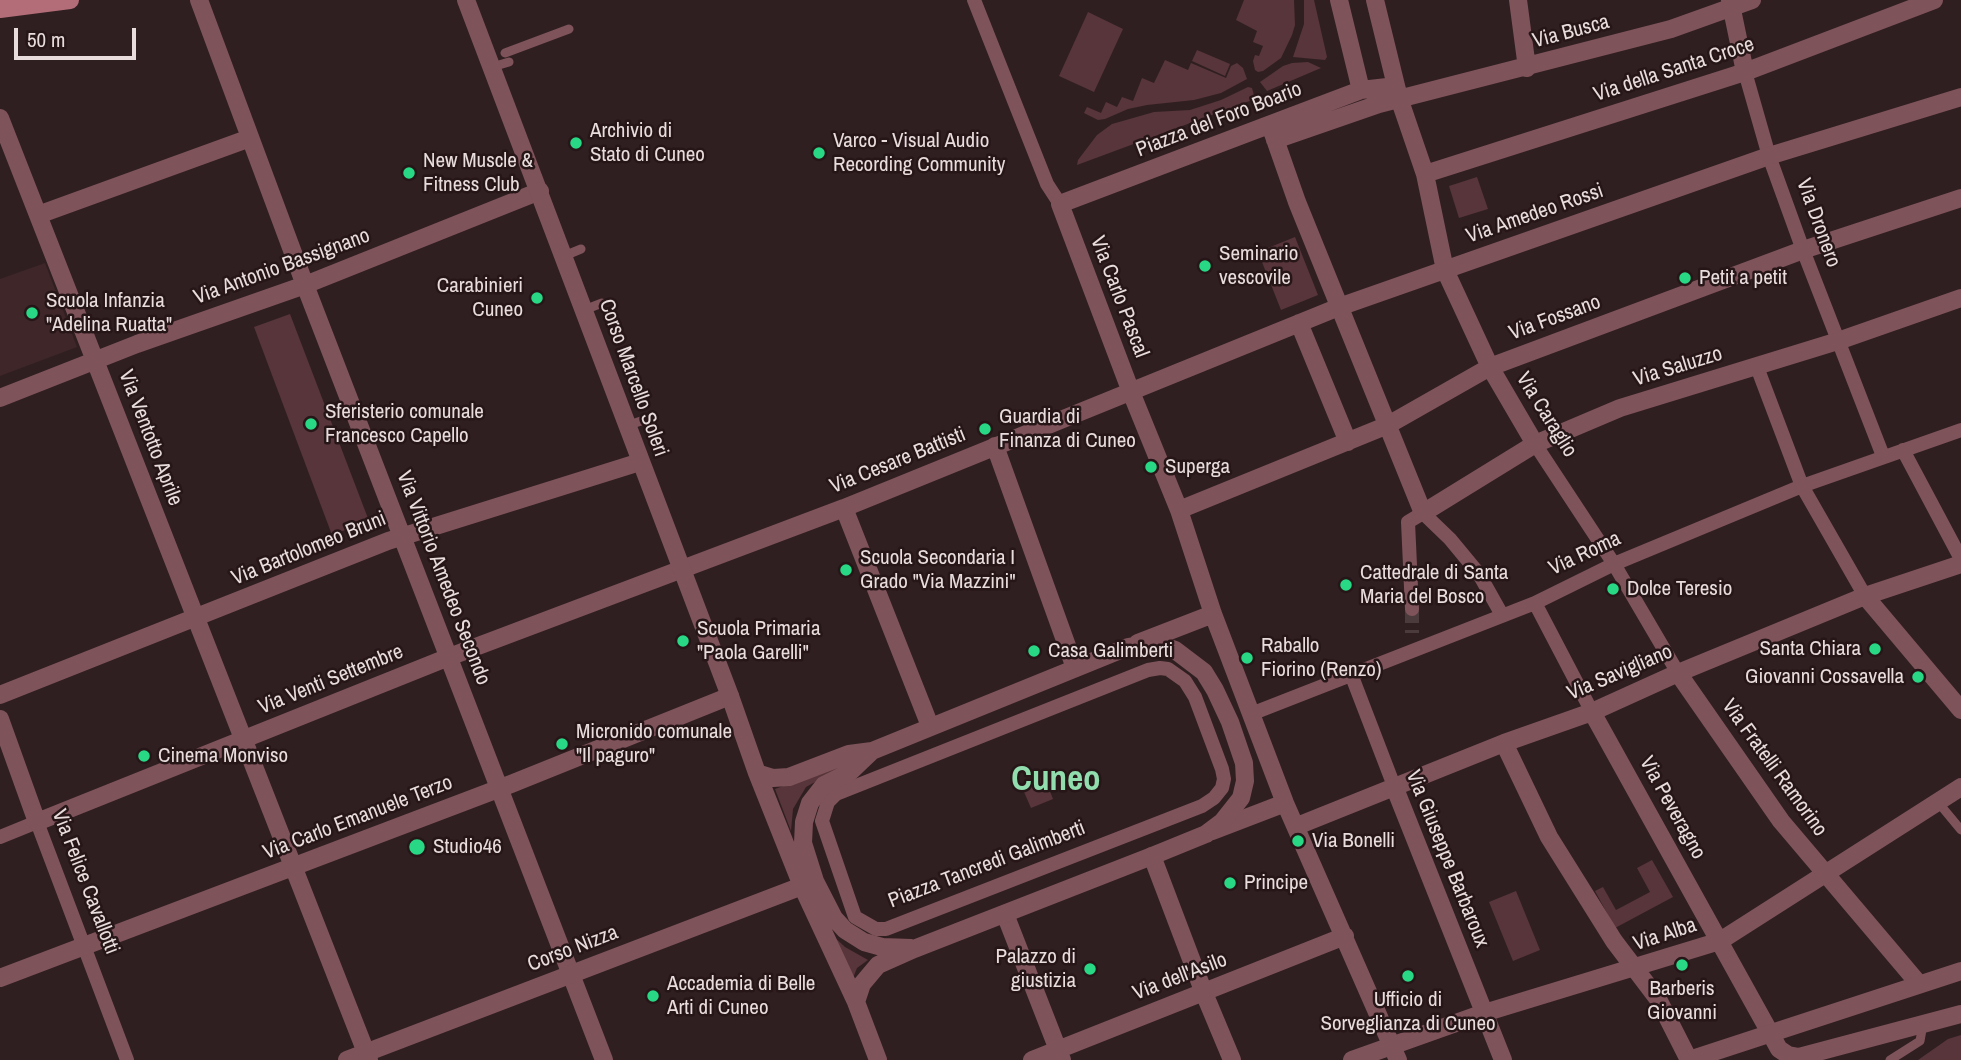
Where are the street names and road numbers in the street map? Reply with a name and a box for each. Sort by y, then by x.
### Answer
street label: Via Busca [1530,10,1612,54]
street label: Via della Santa Croce [1591,32,1757,108]
street label: Piazza del Foro Boario [1133,77,1305,163]
street label: Via Dronero [1790,175,1846,271]
street label: Via Amedeo Rossi [1463,179,1607,249]
street label: Via Antonio Bassignano [191,223,373,311]
street label: Via Carlo Pascal [1084,233,1154,361]
street label: Via Fossano [1506,290,1604,346]
street label: Corso Marcello Soleri [593,296,673,460]
street label: Via Saluzzo [1631,342,1725,392]
street label: Via Ventotto Aprile [113,367,187,509]
street label: Via Caraglio [1510,368,1582,462]
street label: Via Cesare Battisti [826,422,970,500]
street label: Via Vittorio Amedeo Secondo [391,467,495,689]
street label: Via Bartolomeo Bruni [228,507,390,591]
street label: Via Roma [1545,526,1625,582]
street label: Via Venti Settembre [255,640,407,720]
street label: Via Savigliano [1564,640,1676,706]
street label: Via Fratelli Ramorino [1716,695,1832,841]
street label: Via Peveragno [1633,752,1711,864]
street label: Via Giuseppe Barbaroux [1400,767,1494,951]
street label: Via Carlo Emanuele Terzo [260,770,456,866]
street label: Via Felice Cavallotti [46,806,124,958]
street label: Piazza Tancredi Galimberti [885,816,1089,914]
street label: Via Alba [1630,913,1700,957]
street label: Corso Nizza [524,920,622,978]
street label: Via dell'Asilo [1129,948,1231,1006]

